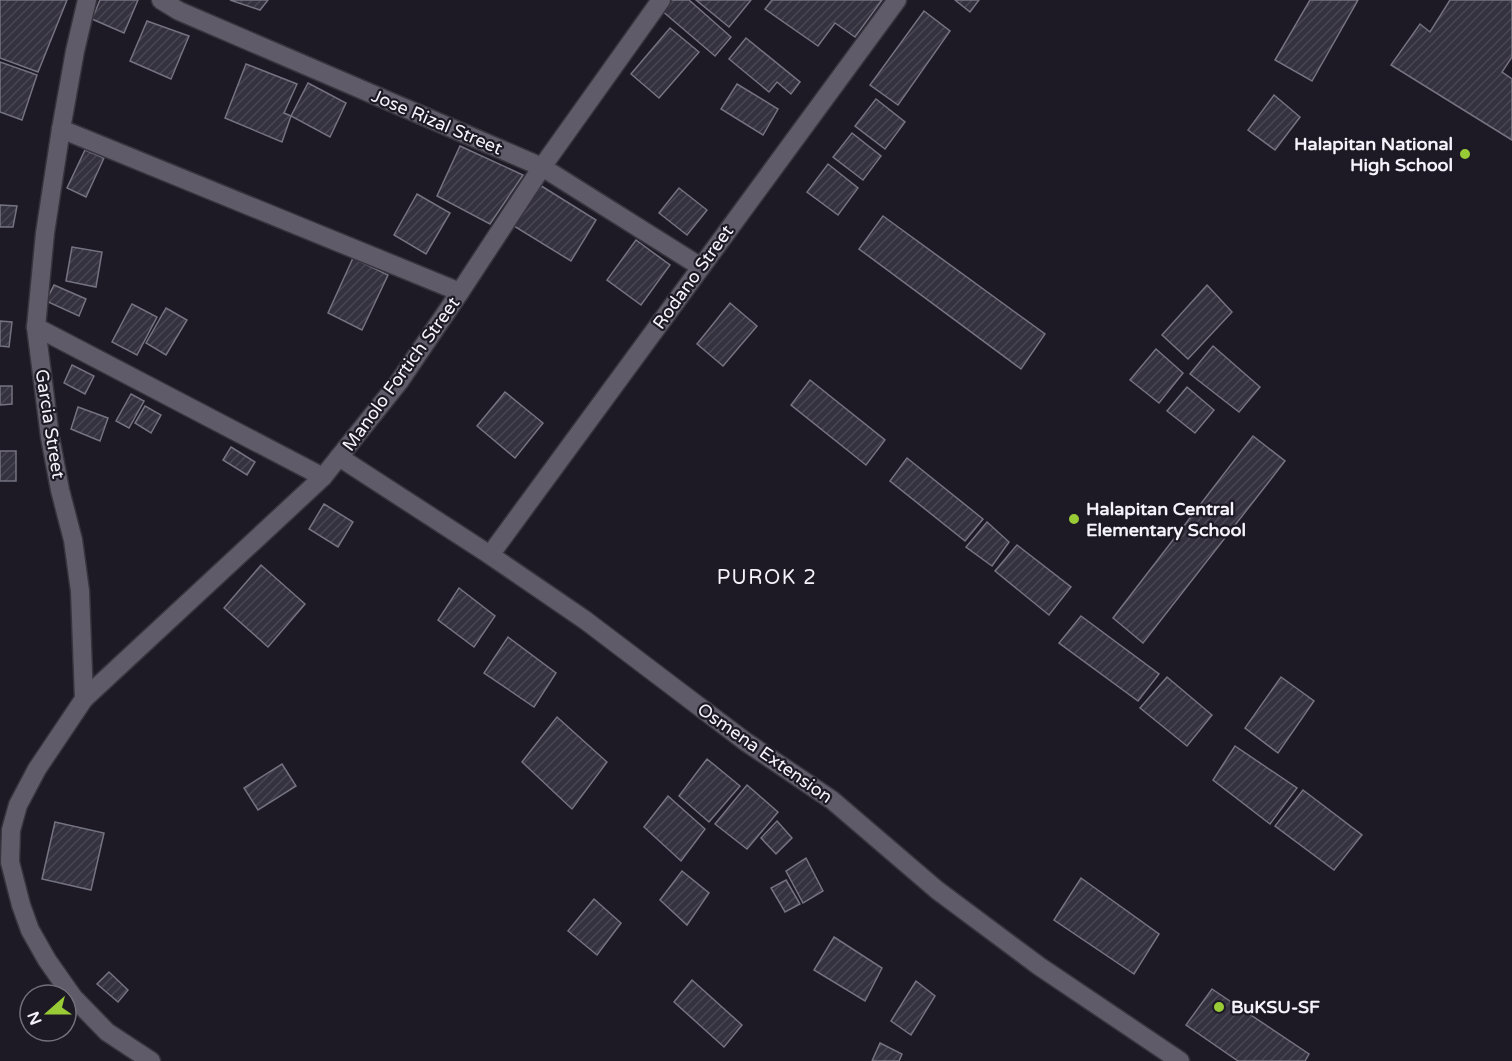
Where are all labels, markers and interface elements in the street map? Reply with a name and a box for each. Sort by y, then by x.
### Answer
street label: Jose Rizal Street [368,85,506,159]
place label: Halapitan National High School [1294,133,1453,176]
marker: Halapitan National High School [1458,147,1472,161]
street label: Rodano Street [648,221,738,333]
street label: Manolo Fortich Street [338,292,465,456]
street label: Garcia Street [30,368,70,480]
place label: Halapitan Central Elementary School [1086,498,1246,541]
marker: Halapitan Central Elementary School [1067,512,1081,526]
district label: PUROK 2 [717,566,817,590]
street label: Osmena Extension [693,698,837,808]
north arrow [18,983,78,1043]
place label: BuKSU-SF [1231,996,1320,1018]
marker: BuKSU-SF [1212,1000,1226,1014]
text: N [23,1008,47,1028]

